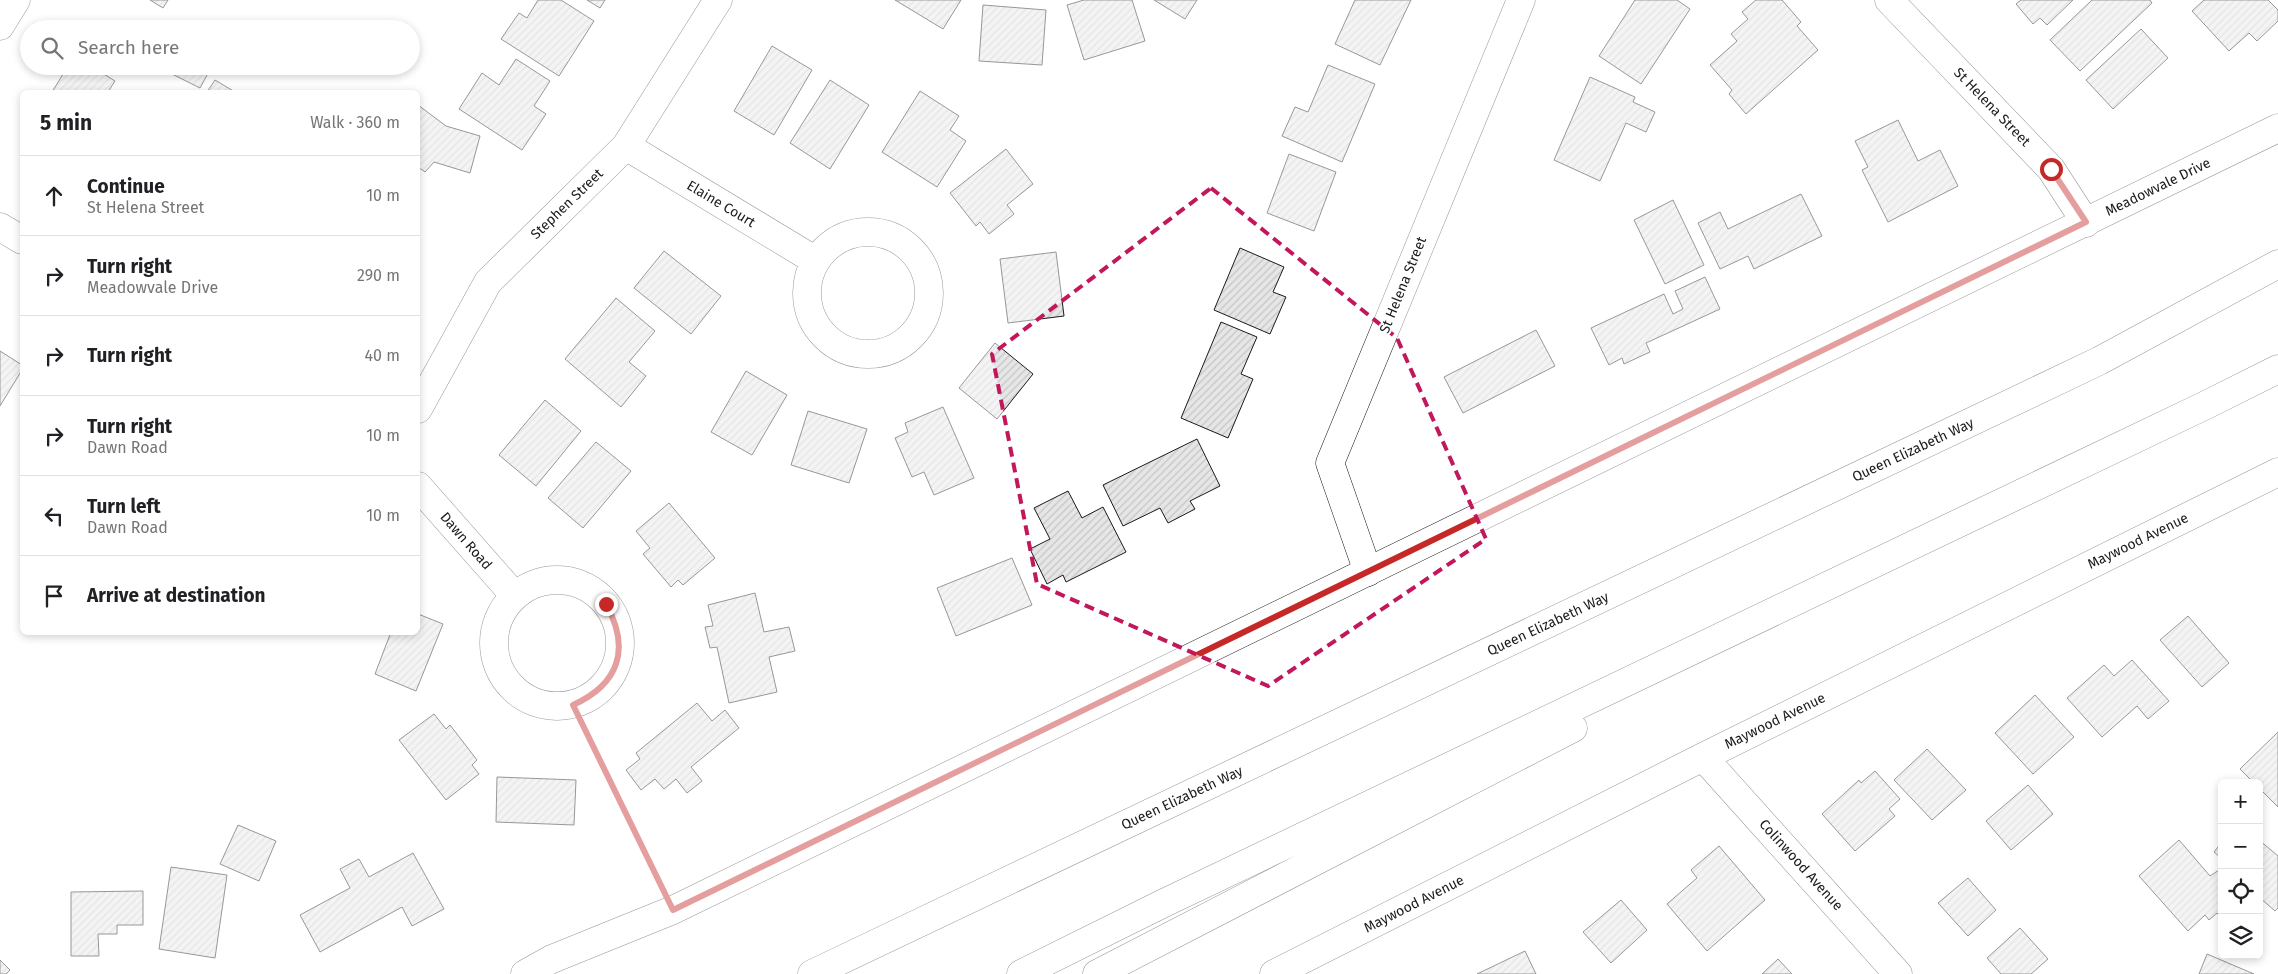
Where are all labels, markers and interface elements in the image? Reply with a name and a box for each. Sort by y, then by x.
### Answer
search box [20,20,420,75]
icon: search [38,34,66,62]
text: Search here [78,36,179,59]
street label: St Helena Street [1950,64,2034,151]
text: 5 min [40,110,92,136]
text: Walk · 360 m [310,113,400,132]
street label: Meadowvale Drive [2103,154,2213,220]
route start [2040,158,2063,181]
street label: Stephen Street [527,165,607,243]
text: Continue [87,175,165,198]
street label: Elaine Court [684,177,759,232]
icon: ahead [40,182,68,210]
text: 10 m [366,186,400,205]
text: St Helena Street [87,198,204,217]
street label: St Helena Street [1376,233,1430,336]
text: Turn right [87,255,172,278]
icon: right [40,262,68,290]
text: 290 m [357,266,400,285]
text: Meadowvale Drive [87,278,218,297]
icon: right [40,342,68,370]
text: Turn right [87,344,172,367]
text: 40 m [365,346,400,365]
street label: Queen Elizabeth Way [1849,414,1977,486]
text: Turn right [87,415,172,438]
icon: right [40,422,68,450]
text: 10 m [366,426,400,445]
text: Dawn Road [87,438,168,457]
text: Turn left [87,495,161,518]
icon: left [40,502,68,530]
text: 10 m [366,506,400,525]
street label: Dawn Road [436,509,496,573]
street label: Maywood Avenue [2085,509,2191,573]
text: Dawn Road [87,518,168,537]
icon: arrive [40,582,68,610]
text: Arrive at destination [87,584,266,607]
street label: Queen Elizabeth Way [1484,588,1612,660]
route end [595,593,618,616]
street label: Maywood Avenue [1722,689,1828,753]
street label: Queen Elizabeth Way [1118,762,1246,834]
map controls [2218,779,2263,959]
button: + [2218,779,2263,824]
street label: Colinwood Avenue [1756,816,1846,914]
button: − [2218,824,2263,869]
button: locate [2218,869,2263,914]
street label: Maywood Avenue [1361,871,1467,937]
button: layers [2218,914,2263,959]

